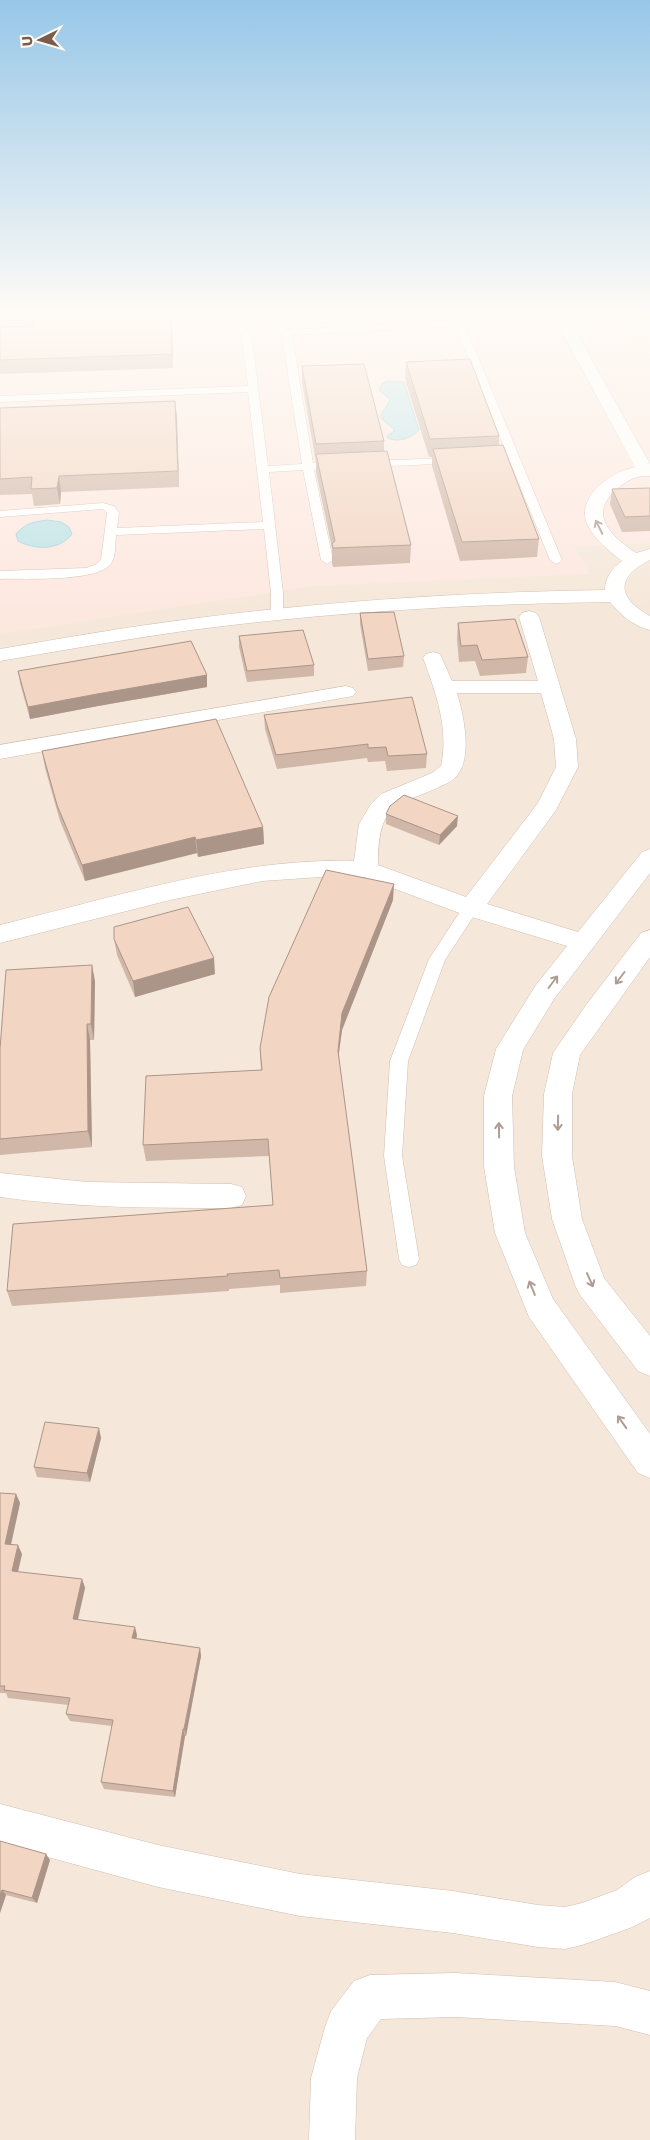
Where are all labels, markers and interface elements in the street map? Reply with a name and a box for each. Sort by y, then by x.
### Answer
north arrow [15,15,65,65]
text: U [18,35,35,47]
one-way arrow [594,520,603,535]
one-way arrow [615,971,626,984]
one-way arrow [548,975,558,989]
one-way arrow [553,1114,562,1130]
one-way arrow [494,1122,503,1138]
one-way arrow [585,1272,595,1287]
one-way arrow [527,1280,536,1296]
one-way arrow [617,1416,627,1430]

